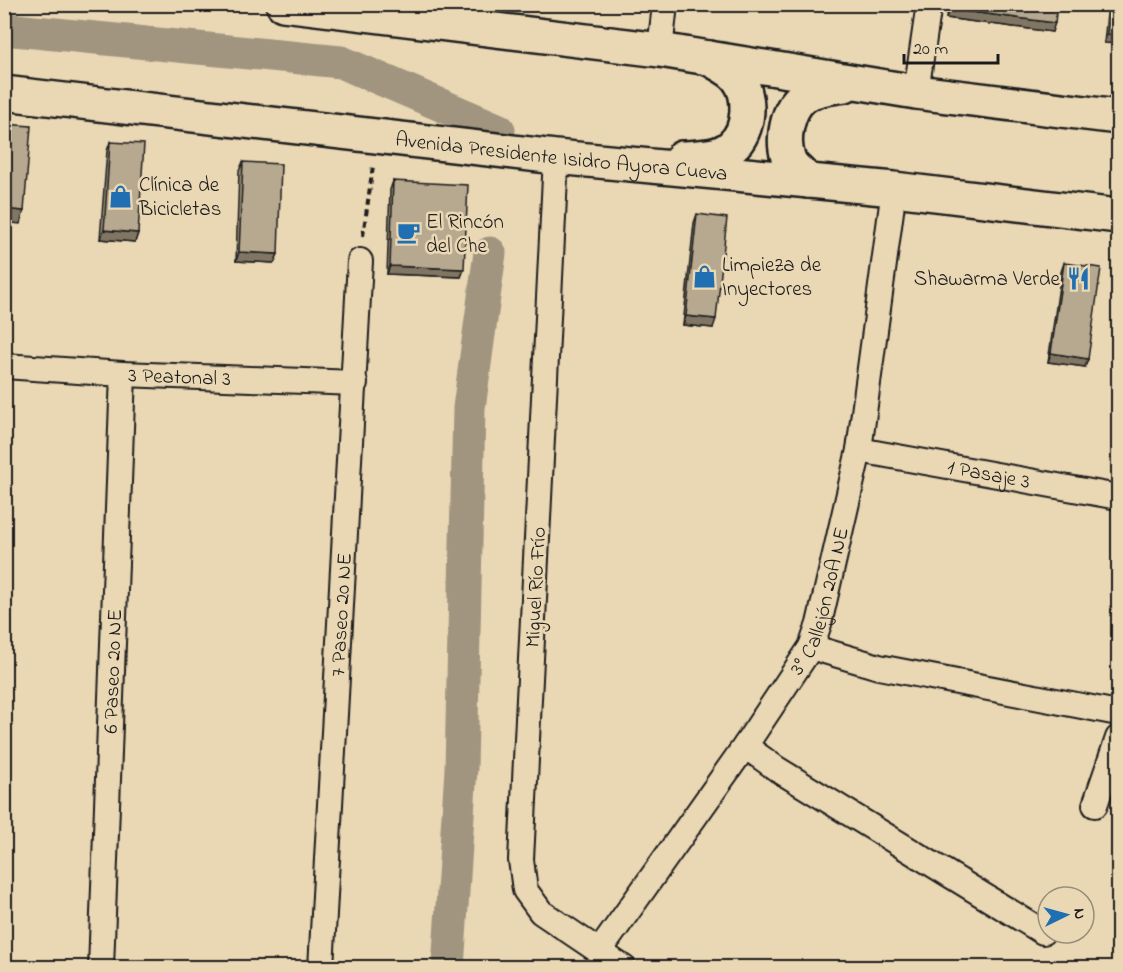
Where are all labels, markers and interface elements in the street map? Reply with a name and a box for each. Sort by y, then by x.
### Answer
scale bar [904,27,998,65]
text: 20 m [913,37,948,63]
street label: Avenida Presidente Isidro Ayora Cueva [393,125,729,190]
place label: Clínica de Bicicletas [138,171,221,225]
shop icon: Clínica de Bicicletas [108,183,134,209]
place label: El Rincón del Che [426,208,504,262]
cafe icon: El Rincón del Che [395,220,421,246]
place label: Limpieza de Inyectores [722,251,822,307]
shop icon: Limpieza de Inyectores [691,263,717,289]
place label: Shawarma Verde [914,265,1061,295]
restaurant icon: Shawarma Verde [1065,265,1091,291]
street label: 3 Peatonal 3 [128,361,232,395]
street label: 1 Pasaje 3 [945,453,1032,498]
street label: 3° Callejón 20A NE [783,524,858,682]
street label: Miguel Río Frío [519,526,557,648]
street label: 7 Paseo 20 NE [324,552,361,677]
street label: 6 Paseo 20 NE [97,608,131,734]
north arrow [1036,885,1096,945]
text: N [1067,907,1091,920]

